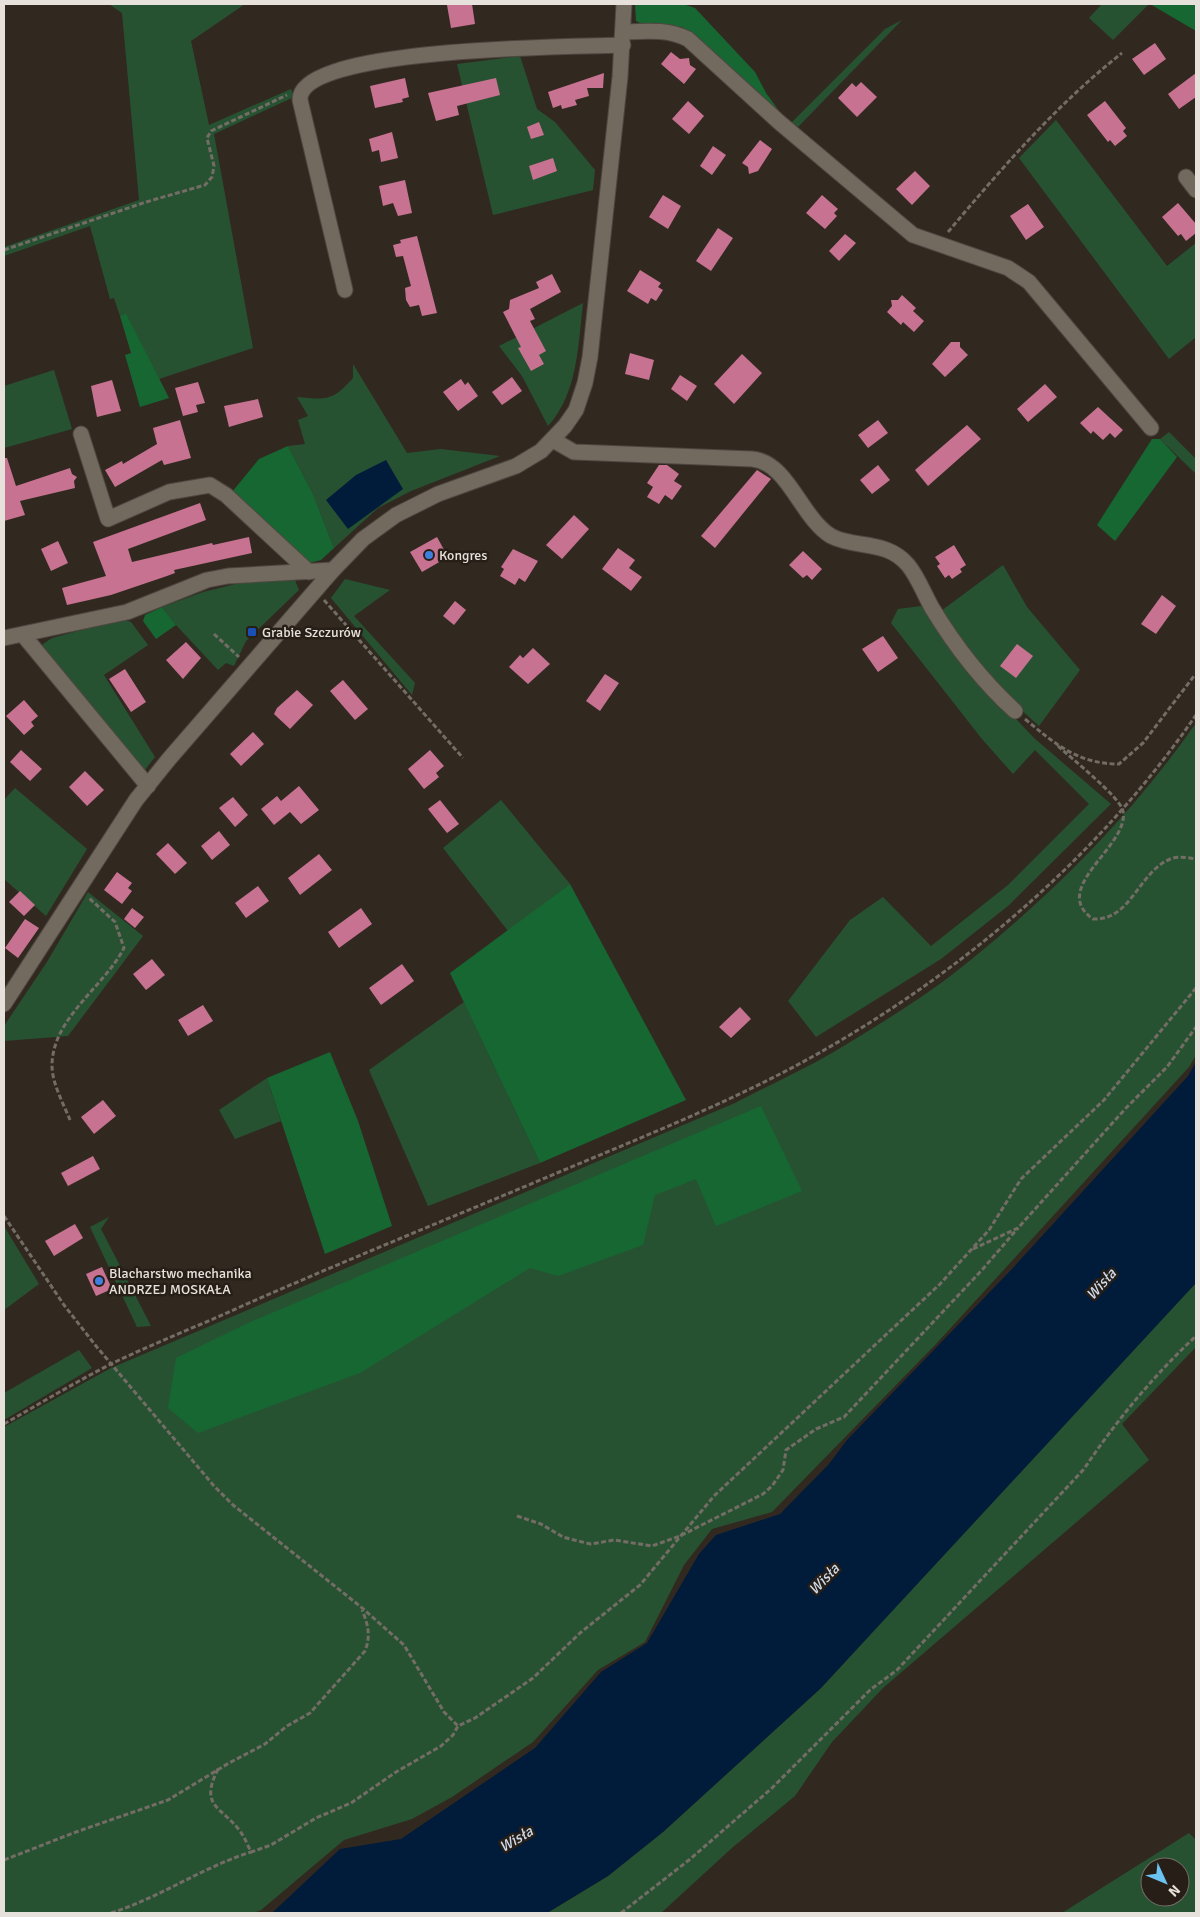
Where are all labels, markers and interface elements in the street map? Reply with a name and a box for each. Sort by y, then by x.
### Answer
place label: Kongres [439,547,487,564]
marker: Kongres [423,549,435,561]
place label: Grabie Szczurów [262,624,361,641]
marker: Grabie Szczurów [246,626,258,638]
water label: Wisła [1082,1264,1120,1303]
place label: Blacharstwo mechanika ANDRZEJ MOSKAŁA [109,1265,252,1298]
marker: Blacharstwo mechanika ANDRZEJ MOSKAŁA [93,1275,105,1287]
water label: Wisła [805,1560,843,1598]
water label: Wisła [496,1822,536,1856]
north arrow [1140,1857,1190,1907]
text: N [1164,1881,1183,1900]

